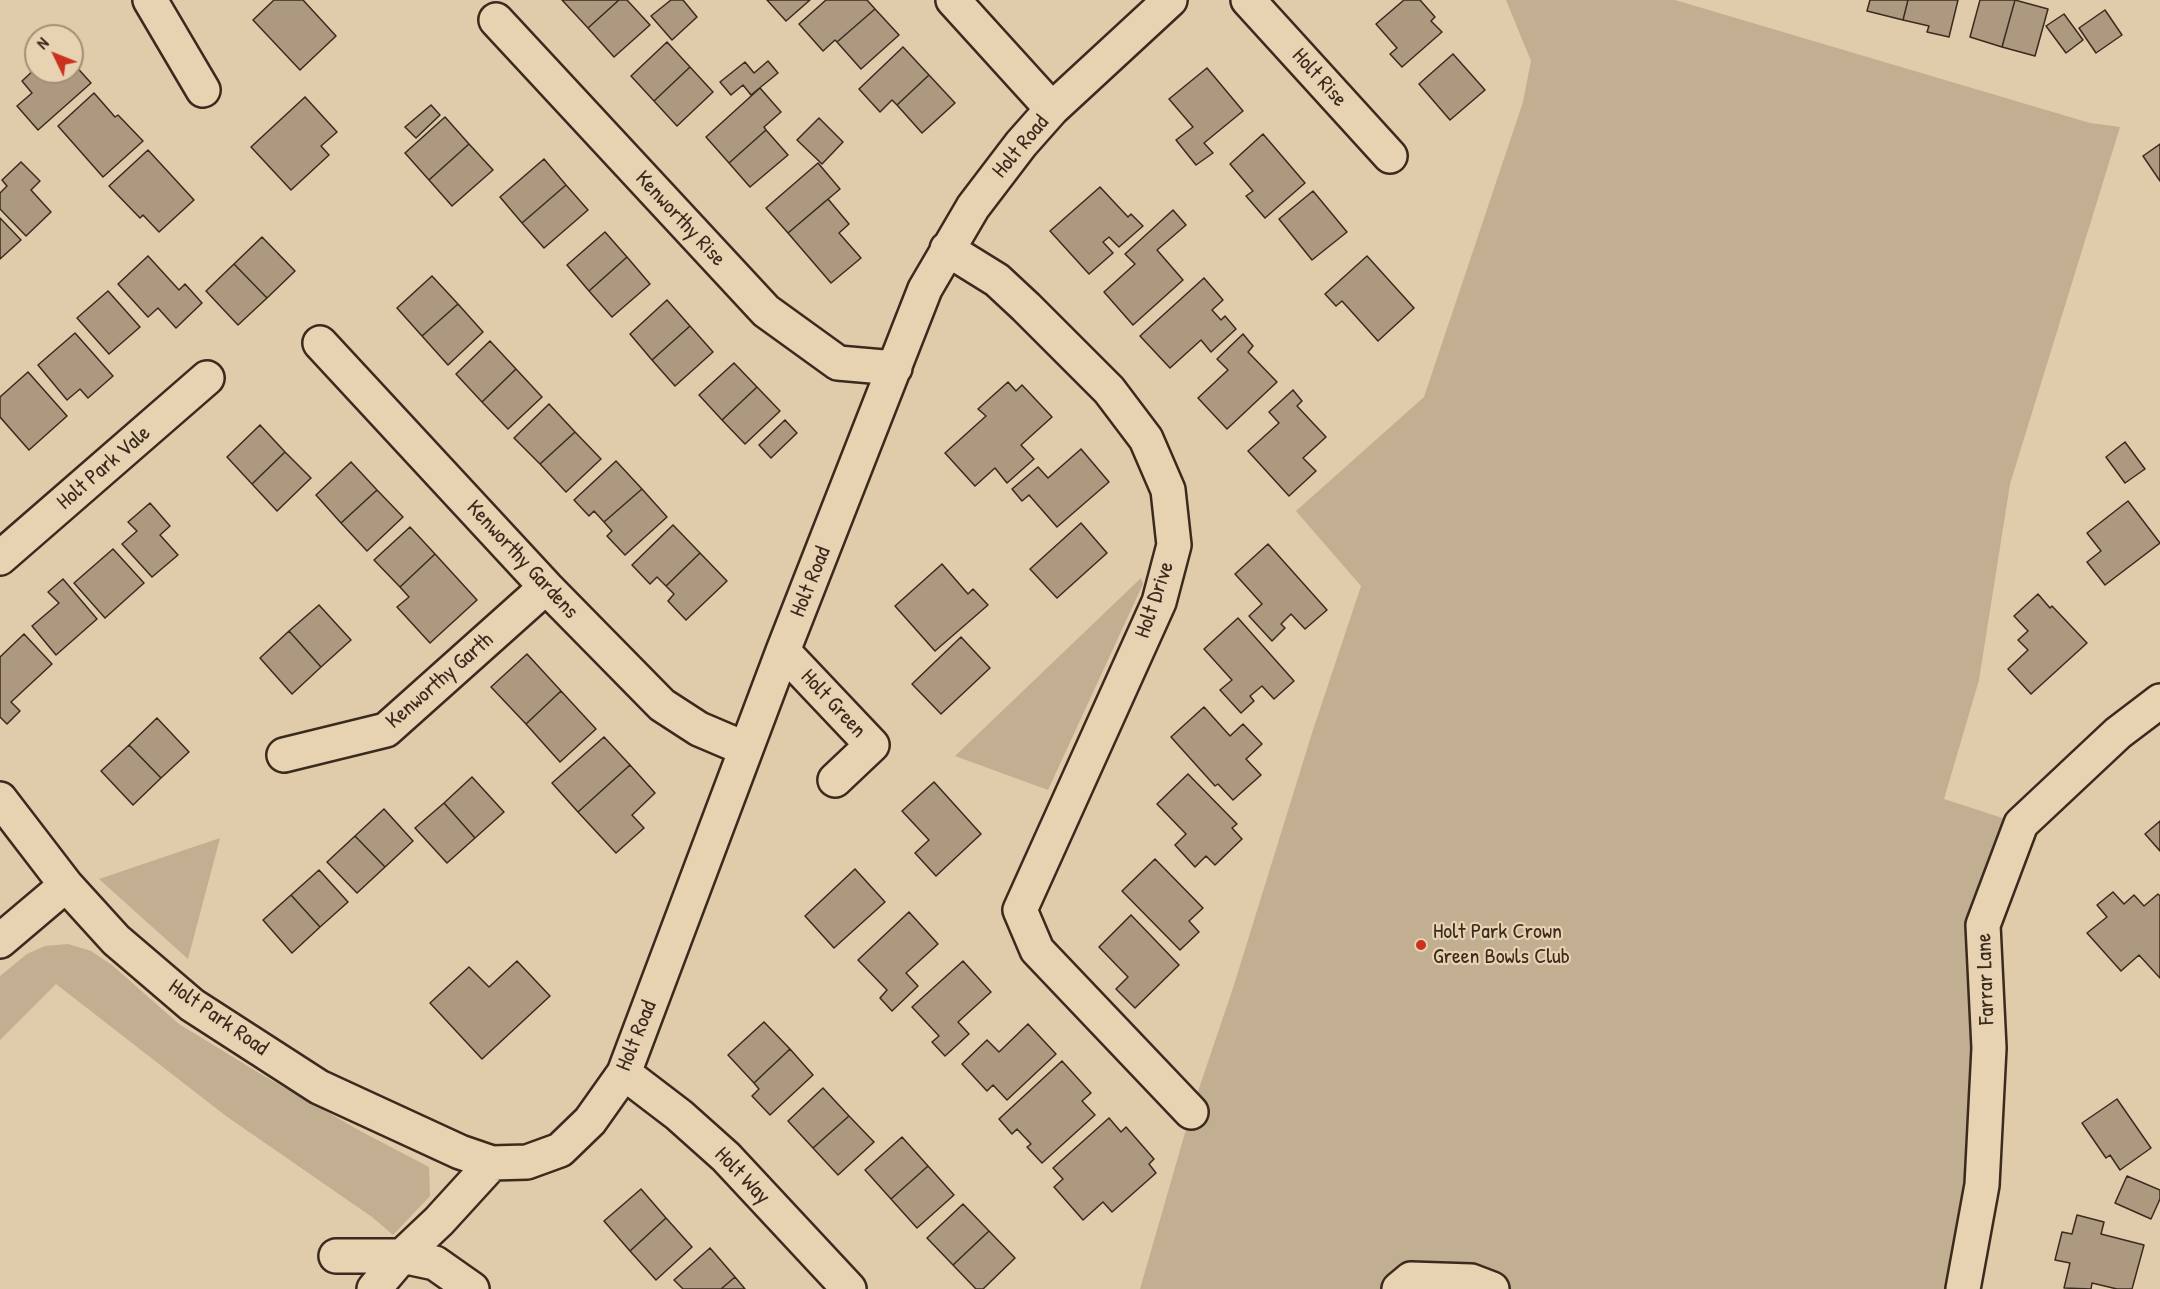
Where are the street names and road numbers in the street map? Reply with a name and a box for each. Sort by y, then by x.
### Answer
street label: Holt Rise [1286,43,1352,113]
street label: Holt Road [987,110,1055,184]
street label: Kenworthy Rise [629,166,731,272]
street label: Holt Park Vale [52,420,156,516]
street label: Kenworthy Gardens [460,495,584,625]
street label: Holt Road [785,543,837,621]
street label: Holt Drive [1130,558,1180,642]
street label: Kenworthy Garth [381,627,499,735]
street label: Holt Green [795,664,871,744]
street label: Farrar Lane [1971,933,2001,1025]
street label: Holt Park Road [163,974,273,1062]
street label: Holt Road [611,997,663,1075]
street label: Holt Way [708,1142,776,1210]

